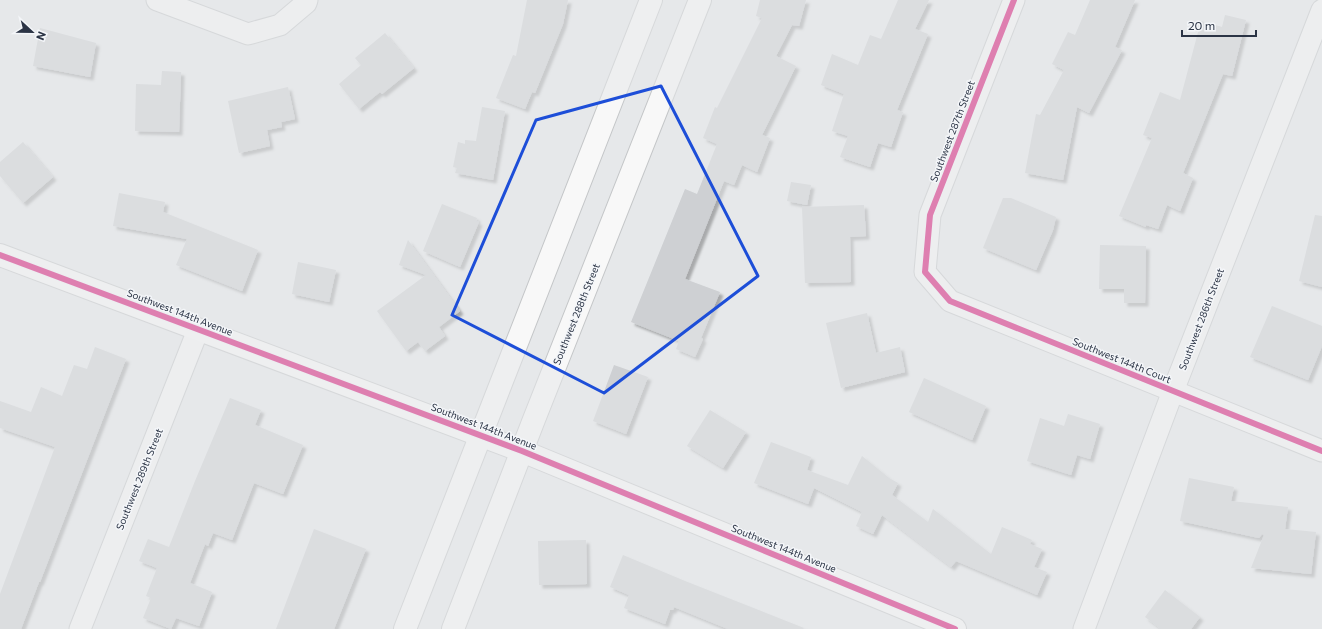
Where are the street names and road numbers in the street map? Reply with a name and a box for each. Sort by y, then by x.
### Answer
street label: Southwest 287th Street [927,79,977,183]
street label: Southwest 288th Street [550,261,602,367]
street label: Southwest 286th Street [1176,266,1226,372]
street label: Southwest 144th Avenue [126,286,234,338]
street label: Southwest 144th Court [1071,335,1173,385]
street label: Southwest 144th Avenue [430,400,538,452]
street label: Southwest 289th Street [113,426,165,532]
street label: Southwest 144th Avenue [730,521,838,575]

